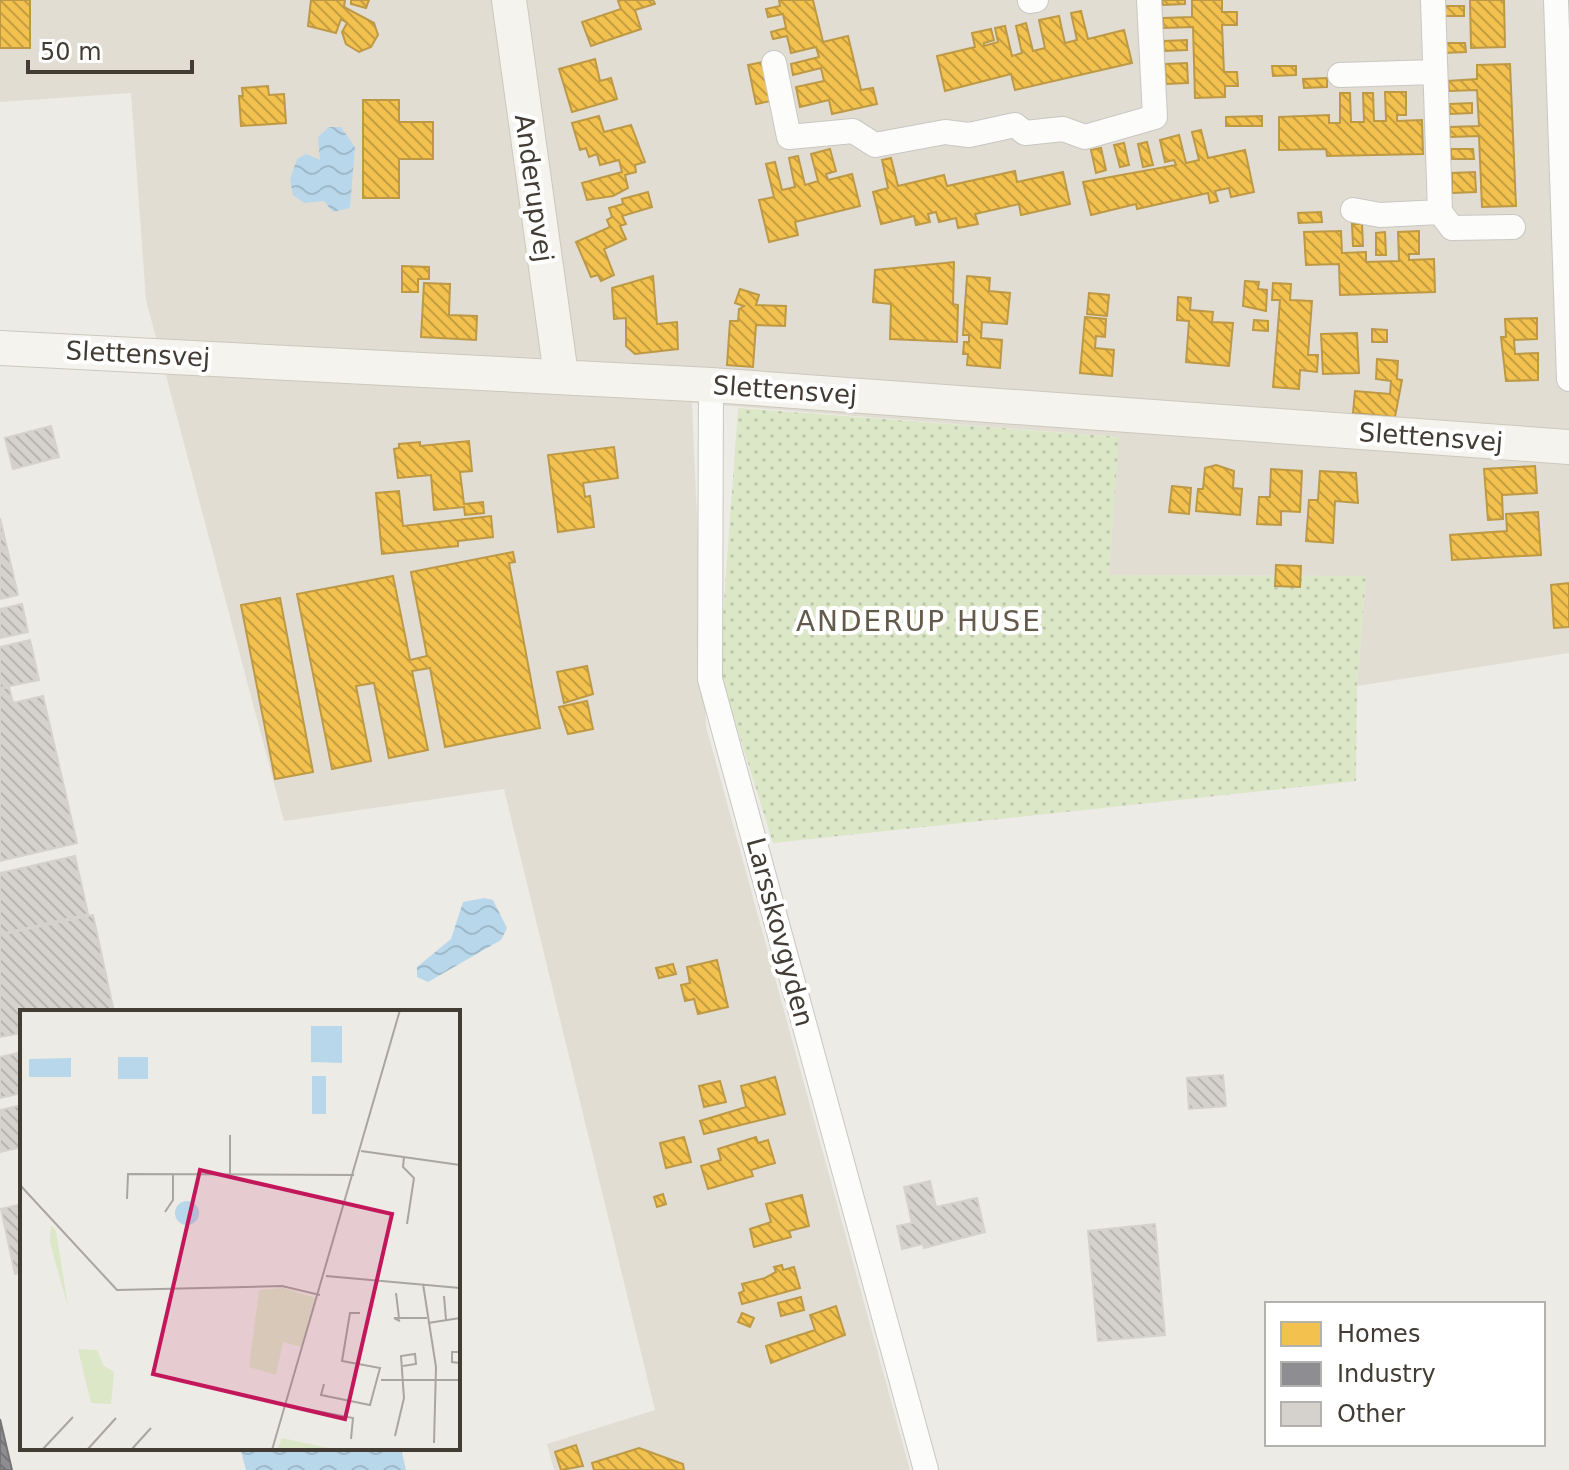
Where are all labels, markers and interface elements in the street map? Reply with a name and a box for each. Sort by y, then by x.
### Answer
scale bar [28,24,192,74]
text: 50 m [40,38,102,66]
street label: Anderupvej [509,112,559,264]
street label: Slettensvej [65,335,211,373]
street label: Slettensvej [712,370,858,410]
street label: Slettensvej [1358,417,1504,457]
district label: ANDERUP HUSE [796,605,1042,638]
street label: Larsskovgyden [740,834,820,1030]
inset map [20,1010,460,1450]
legend [1265,1302,1545,1446]
text: Homes [1337,1320,1420,1348]
text: Industry [1337,1360,1436,1388]
text: Other [1337,1400,1405,1428]

